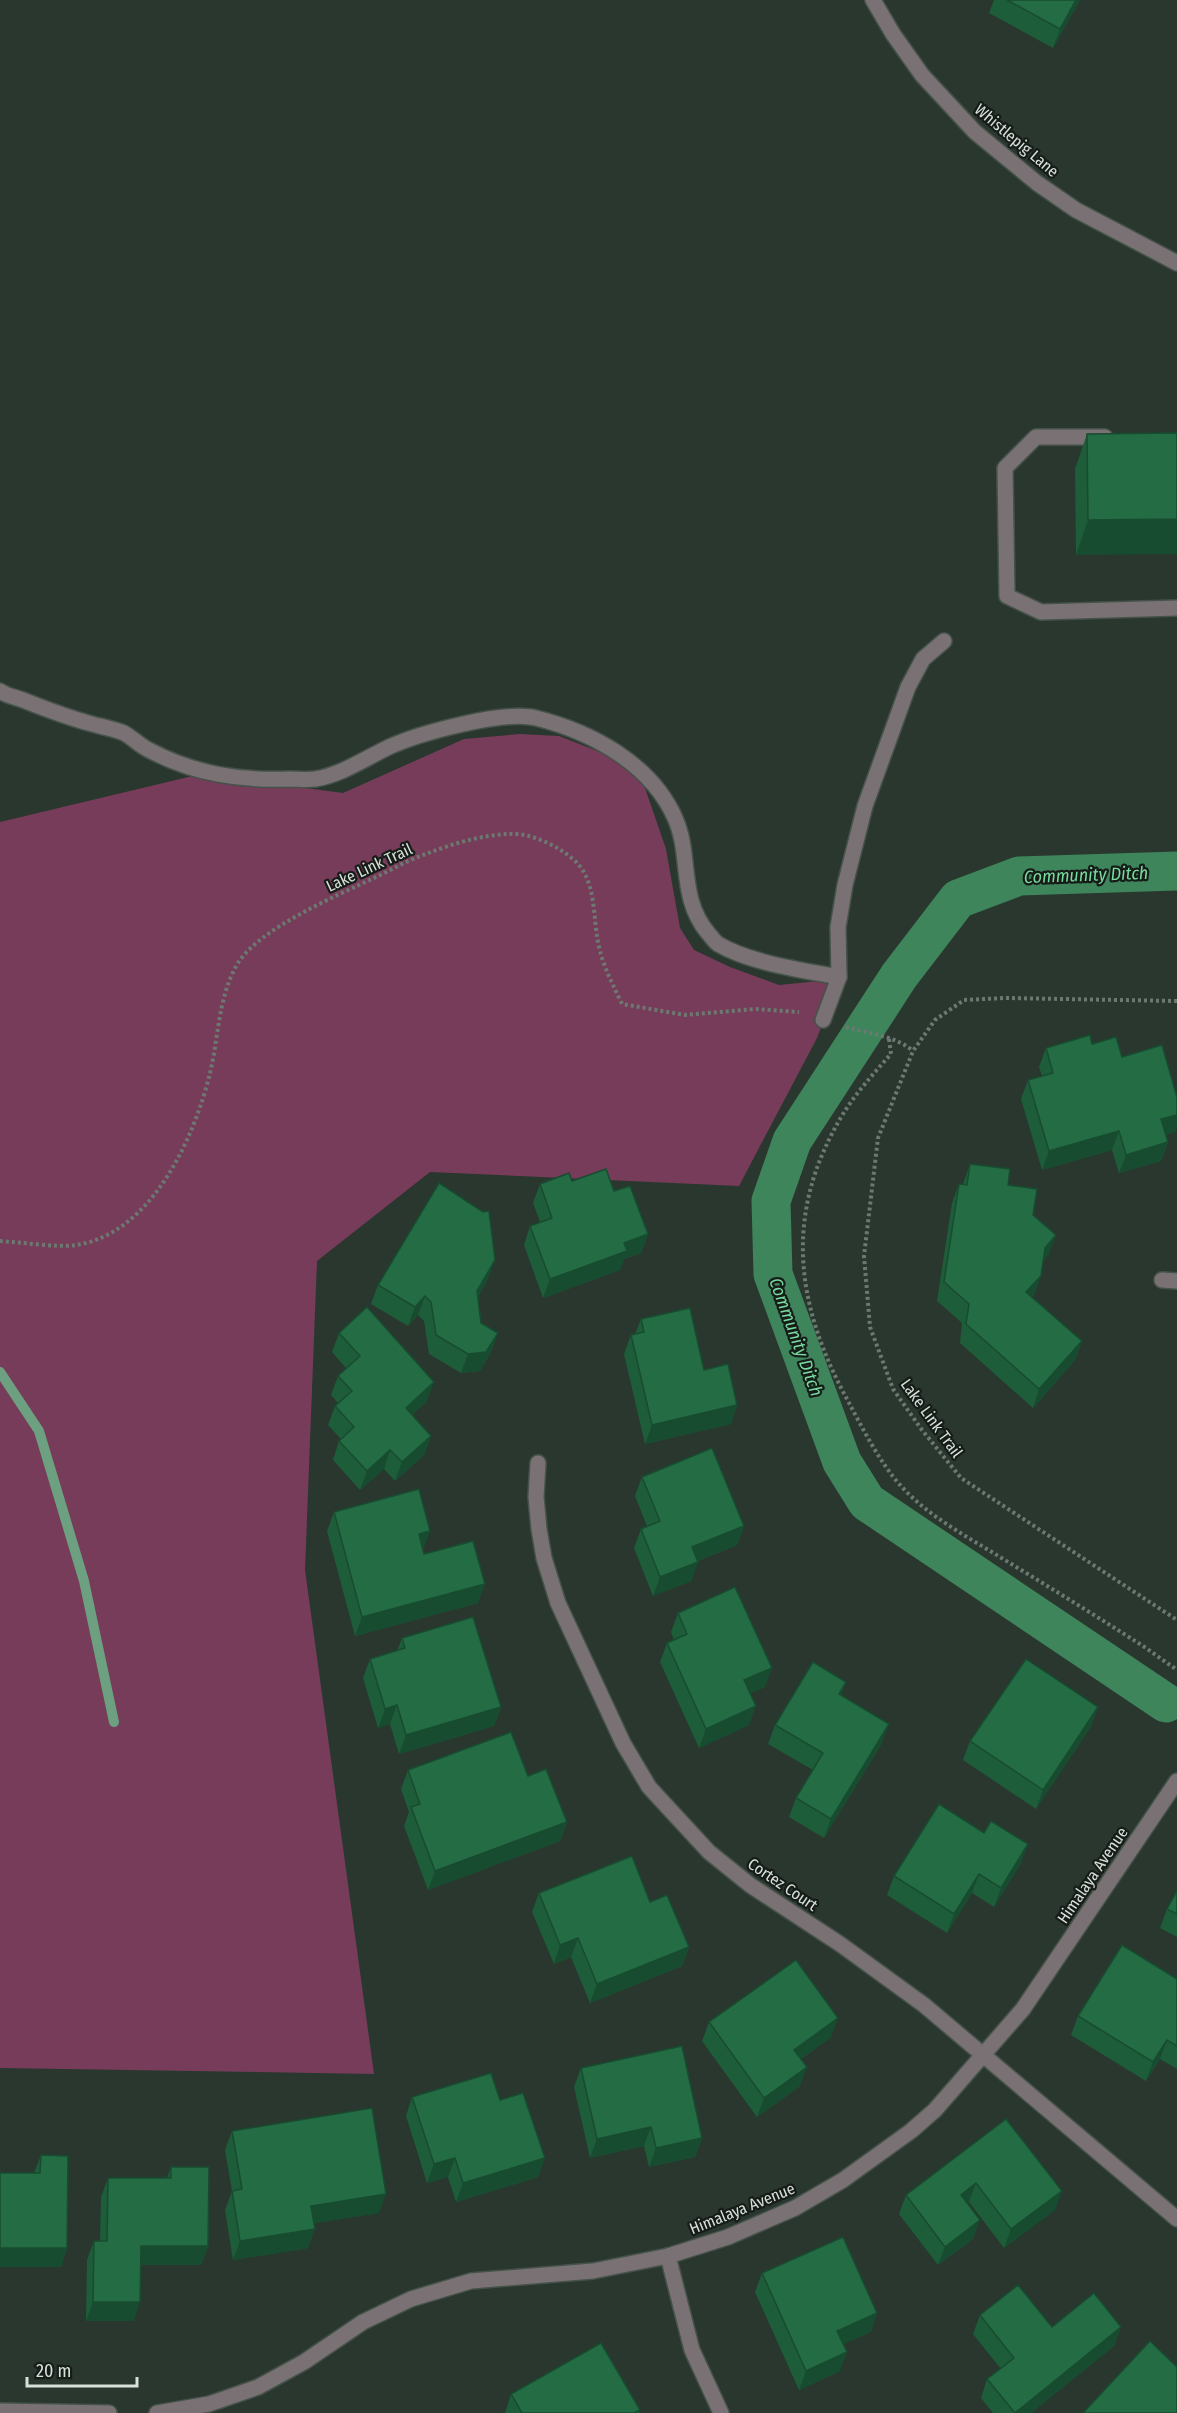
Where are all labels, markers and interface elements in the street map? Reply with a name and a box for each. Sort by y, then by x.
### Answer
street label: Whistlepig Lane [971,100,1062,181]
street label: Lake Link Trail [323,839,415,896]
water label: Community Ditch [1023,862,1149,888]
water label: Community Ditch [764,1275,828,1399]
street label: Lake Link Trail [897,1375,967,1461]
street label: Himalaya Avenue [1053,1823,1132,1927]
street label: Cortez Court [744,1854,822,1915]
street label: Himalaya Avenue [687,2179,798,2238]
scale bar [27,2350,136,2388]
text: 20 m [36,2360,71,2382]

